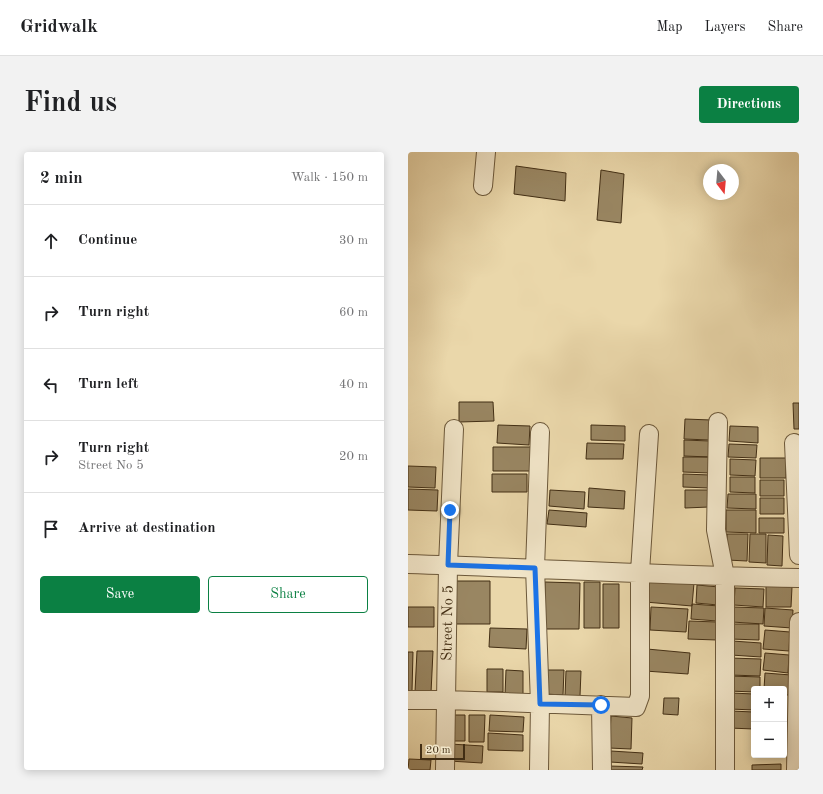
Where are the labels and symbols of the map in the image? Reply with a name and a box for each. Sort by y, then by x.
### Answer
north arrow [703,164,739,200]
route end [441,501,459,519]
street label: Street No 5 [440,585,457,661]
route start [592,696,610,714]
scale bar [420,742,465,761]

